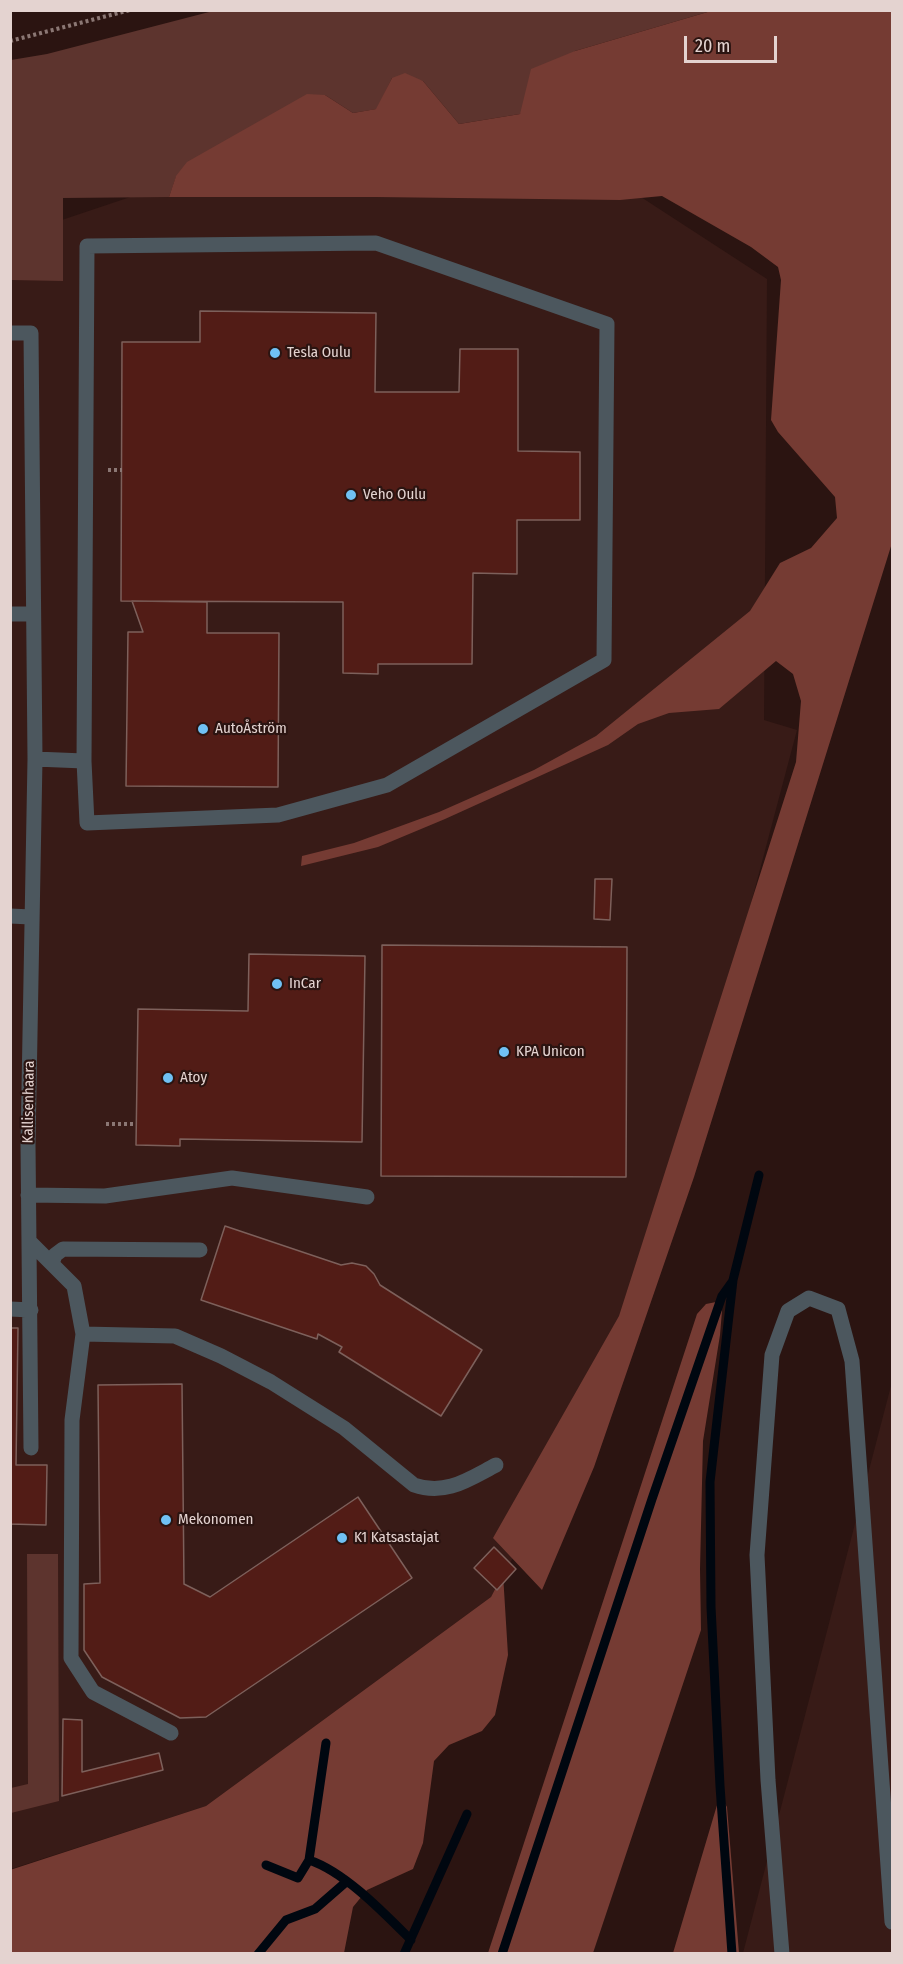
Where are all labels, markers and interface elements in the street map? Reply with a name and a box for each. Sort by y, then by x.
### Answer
scale bar [687,24,780,62]
text: 20 m [695,35,730,57]
place label: Tesla Oulu [287,344,351,362]
marker: Tesla Oulu [268,346,282,360]
place label: Veho Oulu [363,486,426,504]
marker: Veho Oulu [344,488,358,502]
place label: AutoÅström [215,720,287,738]
marker: AutoÅström [196,722,210,736]
place label: InCar [289,975,321,993]
marker: InCar [270,977,284,991]
place label: KPA Unicon [516,1043,585,1061]
marker: KPA Unicon [497,1045,511,1059]
street label: Kallisenhaara [19,1060,39,1144]
place label: Atoy [180,1069,207,1087]
marker: Atoy [161,1071,175,1085]
place label: Mekonomen [178,1511,253,1529]
marker: Mekonomen [159,1513,173,1527]
place label: K1 Katsastajat [354,1529,439,1547]
marker: K1 Katsastajat [335,1531,349,1545]

